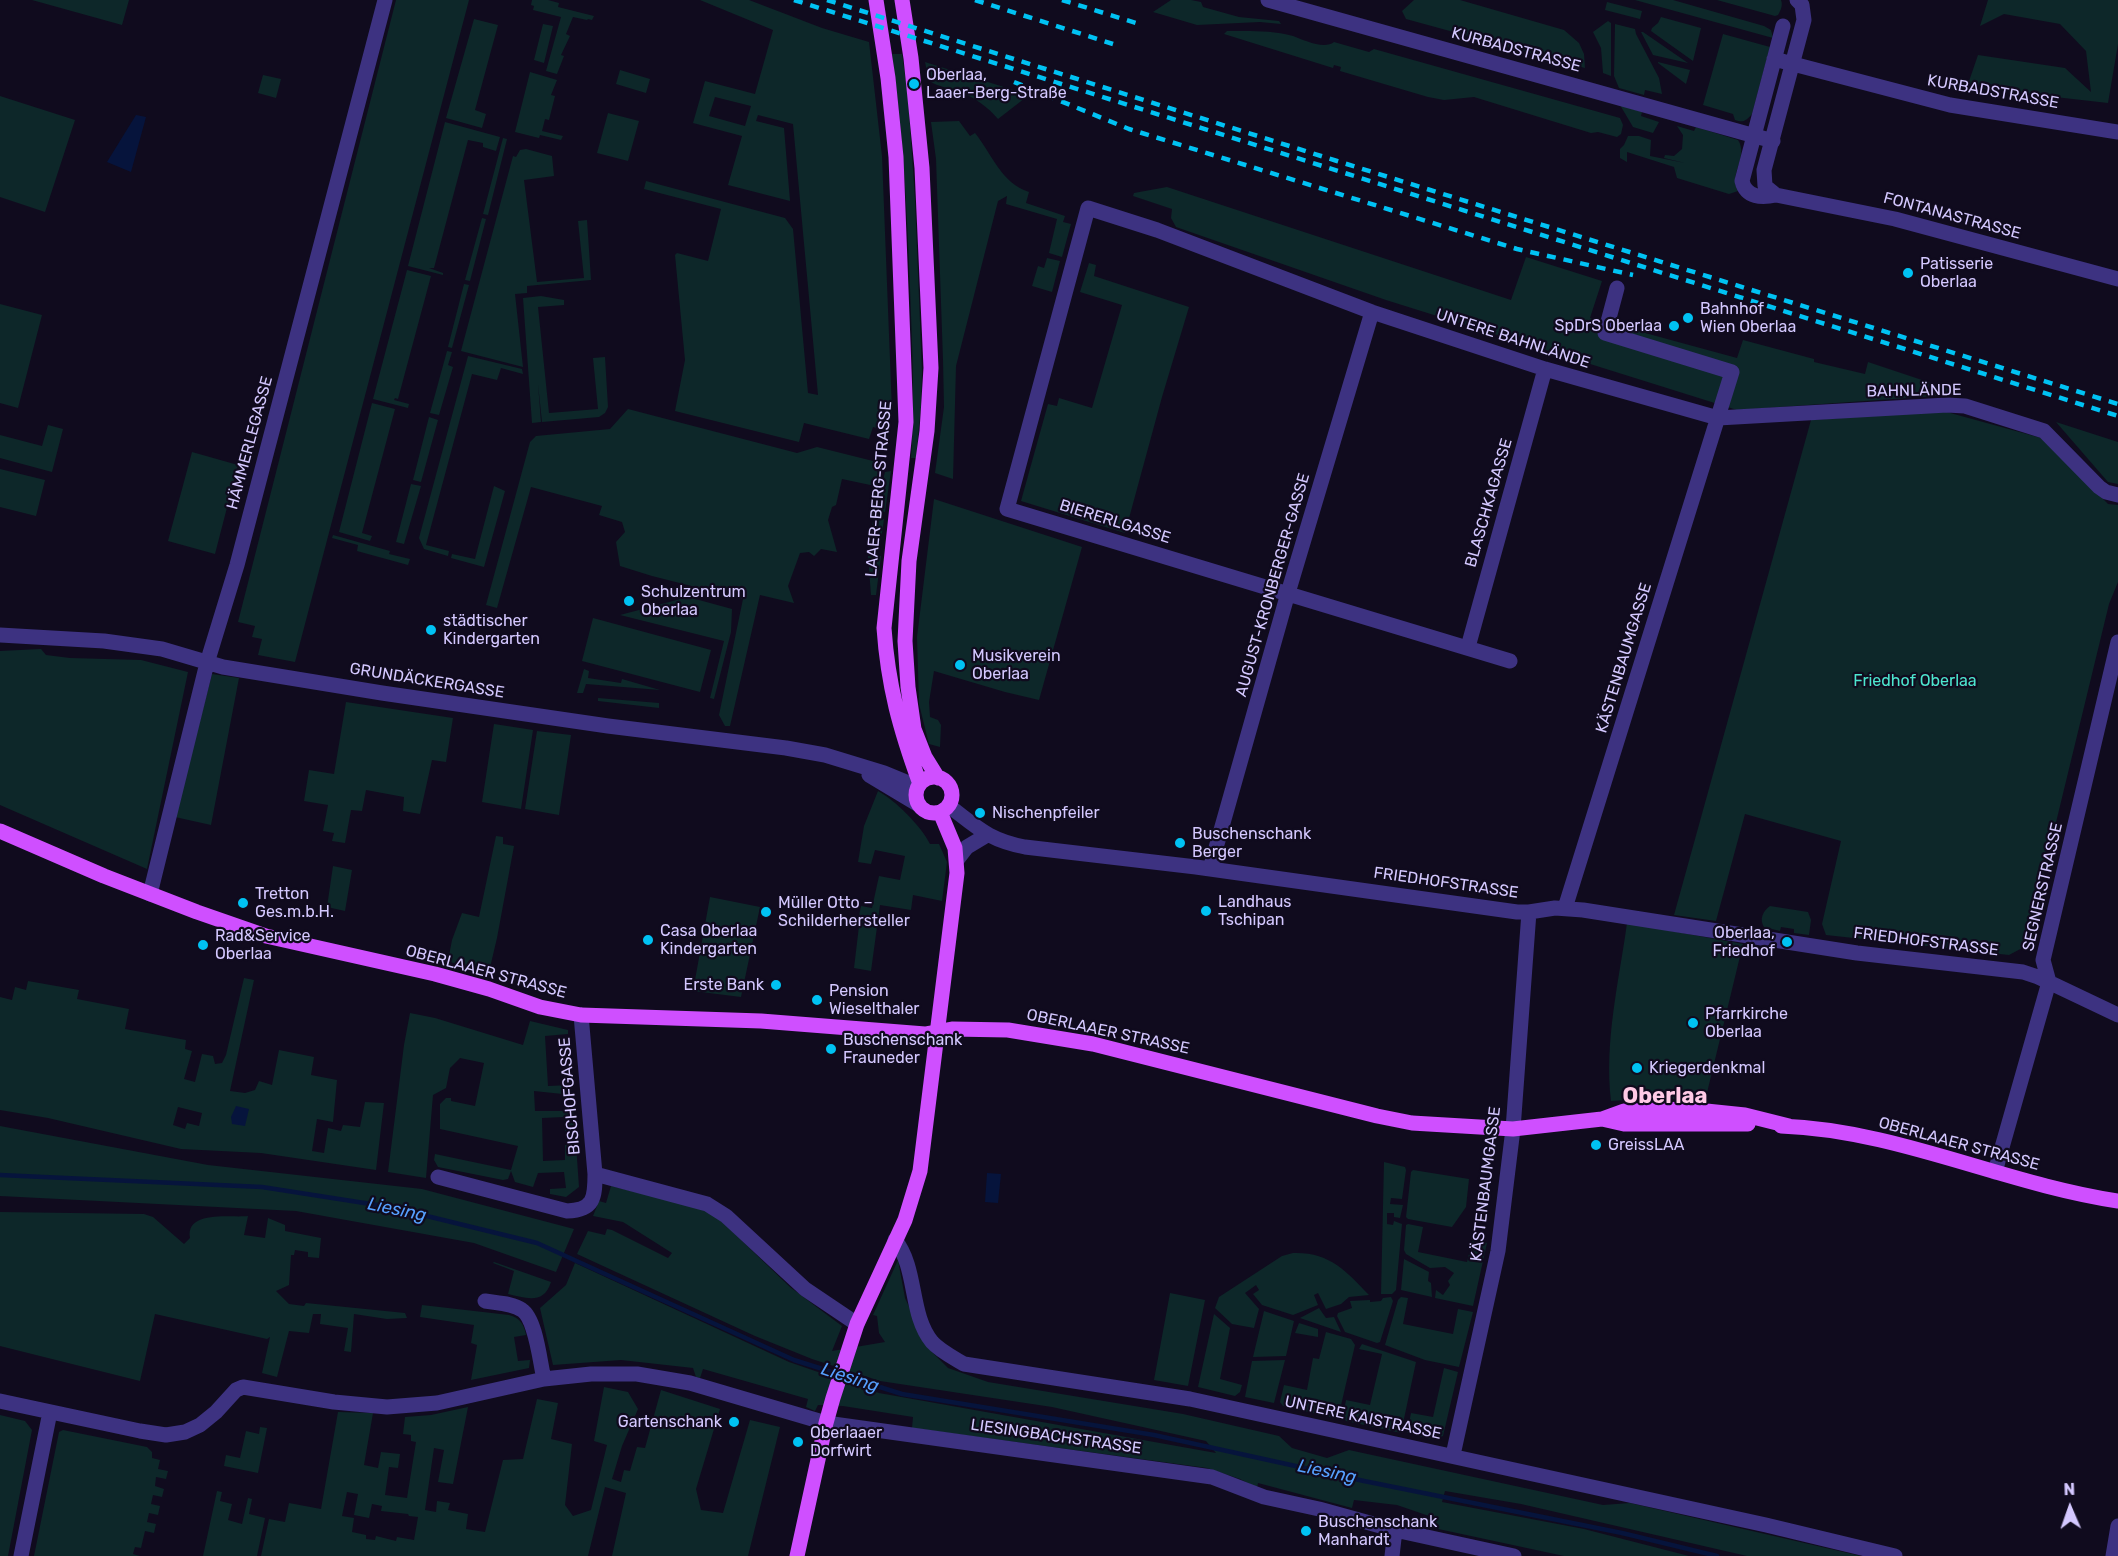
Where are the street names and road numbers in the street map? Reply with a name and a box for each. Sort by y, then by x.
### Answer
street label: KURBADSTRASSE [1449,23,1583,77]
street label: KURBADSTRASSE [1926,71,2060,113]
street label: FONTANASTRASSE [1881,188,2023,244]
street label: UNTERE BAHNLÄNDE [1434,305,1592,373]
street label: HÄMMERLEGASSE [223,374,277,512]
street label: BAHNLÄNDE [1866,381,1962,401]
street label: LAAER-BERG-STRASSE [862,400,896,578]
street label: BLASCHKAGASSE [1461,436,1517,570]
street label: AUGUST-KRONBERGER-GASSE [1232,471,1314,699]
street label: BIERERLGASSE [1057,496,1173,548]
street label: KÄSTENBAUMGASSE [1592,581,1656,735]
street label: GRUNDÄCKERGASSE [348,659,506,703]
street label: SEGNERSTRASSE [2019,821,2067,953]
street label: FRIEDHOFSTRASSE [1372,863,1520,903]
street label: FRIEDHOFSTRASSE [1852,924,2000,960]
street label: OBERLAAER STRASSE [403,941,569,1003]
street label: OBERLAAER STRASSE [1025,1005,1191,1059]
street label: BISCHOFGASSE [555,1036,585,1156]
street label: KÄSTENBAUMGASSE [1467,1105,1505,1263]
street label: OBERLAAER STRASSE [1876,1113,2042,1175]
street label: UNTERE KAISTRASSE [1283,1392,1443,1444]
street label: LIESINGBACHSTRASSE [969,1416,1143,1458]

